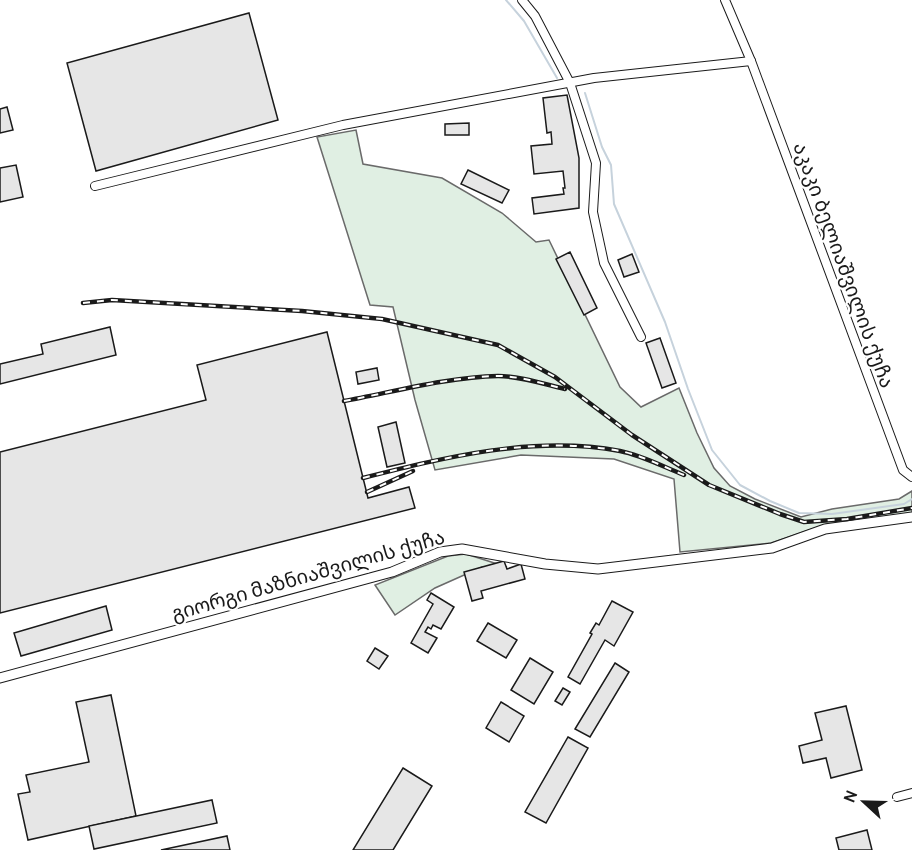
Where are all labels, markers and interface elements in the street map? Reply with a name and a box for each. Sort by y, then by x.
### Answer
street label: აკაკი ბელიაშვილის ქუჩა [787,139,900,391]
street label: გიორგი მაზნიაშვილის ქუჩა [169,524,448,627]
north arrow [834,772,894,832]
text: N [840,788,861,805]

